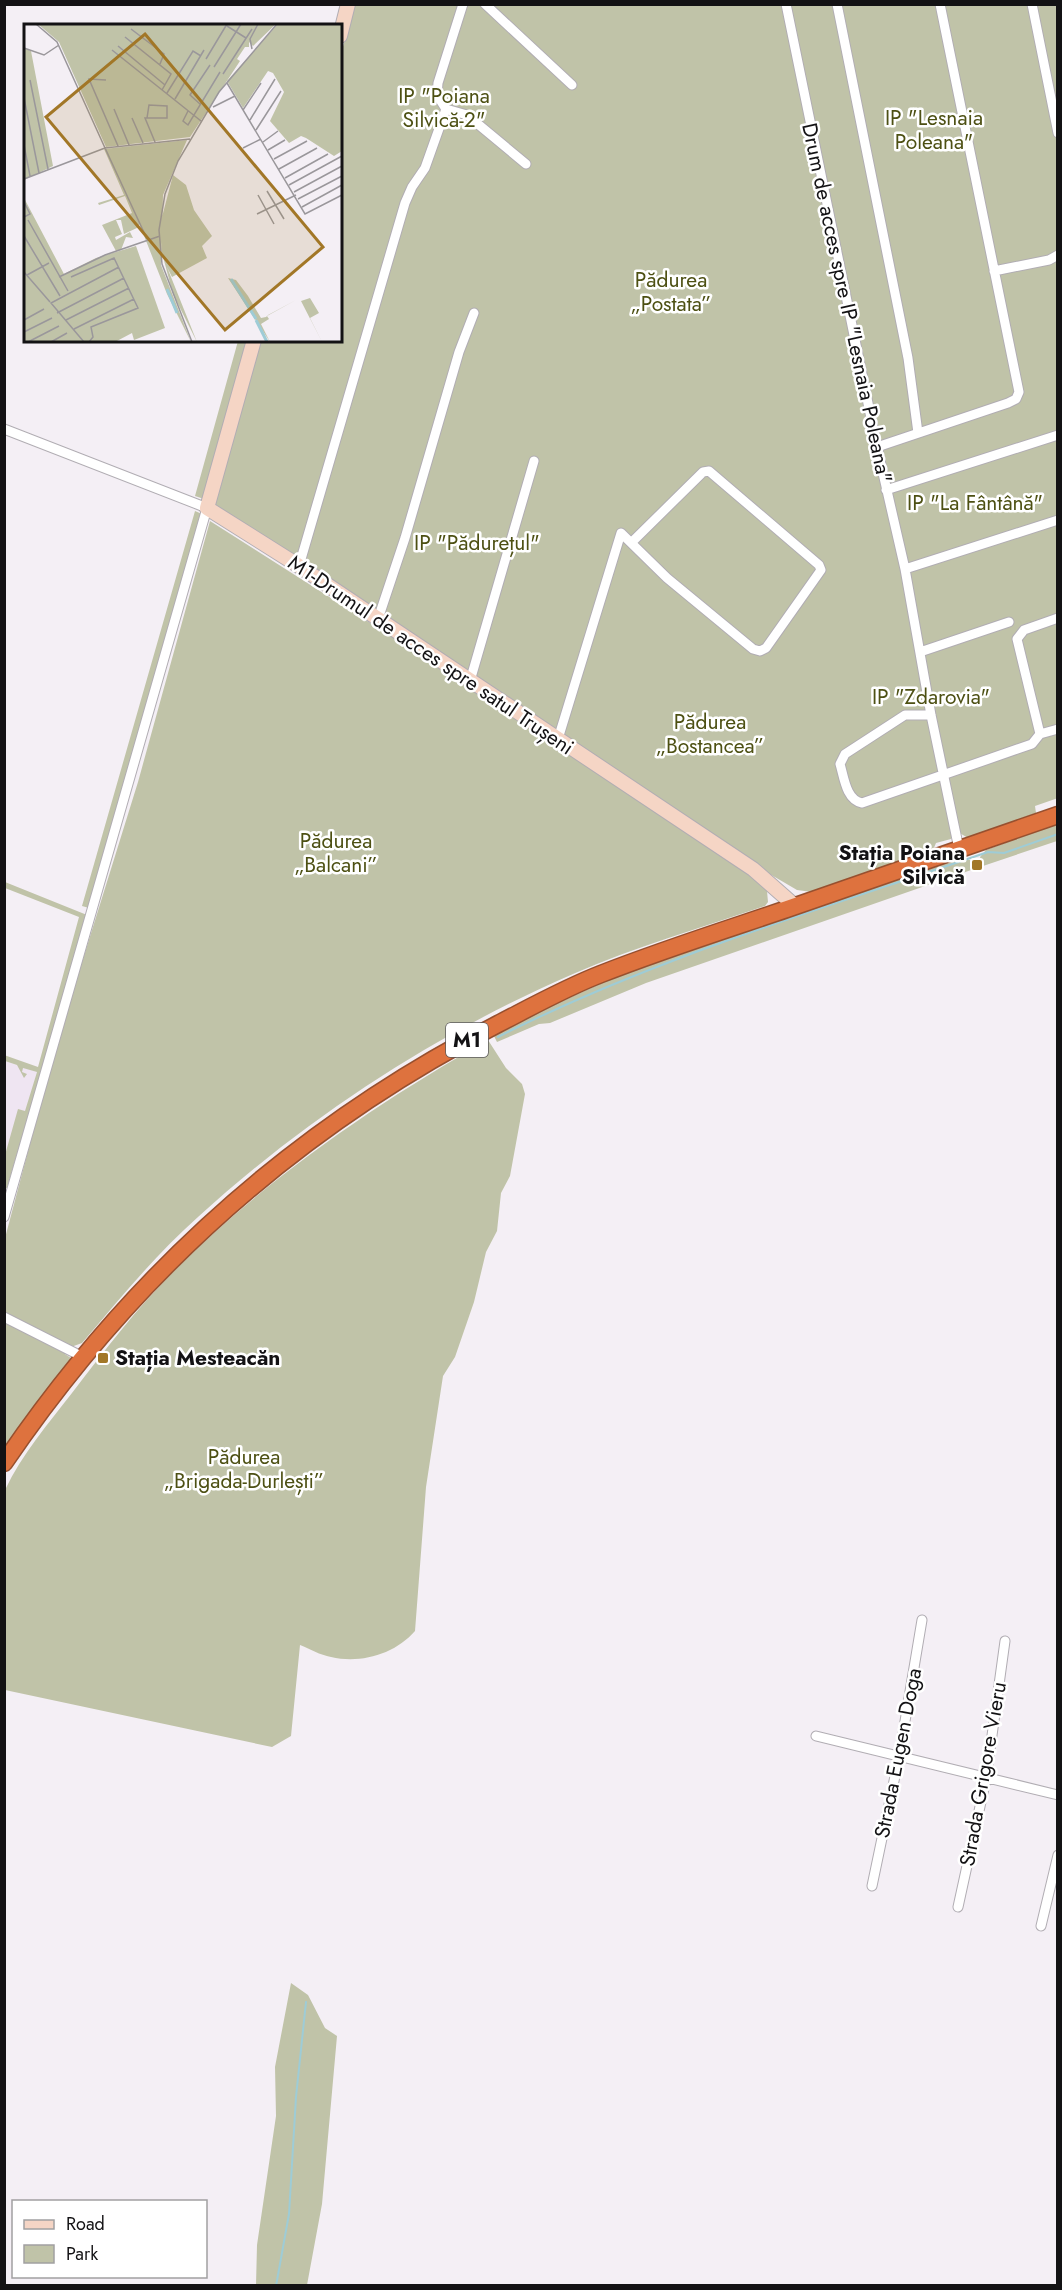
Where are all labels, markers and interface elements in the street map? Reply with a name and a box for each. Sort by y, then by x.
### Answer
inset map [24,24,342,342]
park label: IP "Poiana Silvică-2" [398,81,490,135]
park label: IP "Lesnaia Poleana" [885,103,983,157]
street label: Drum de acces spre IP "Lesnaia Poleana" [794,120,900,486]
park label: Pădurea „Postata” [631,265,711,319]
park label: IP "La Fântână" [907,488,1043,518]
park label: IP "Pădurețul" [414,528,540,558]
street label: M1-Drumul de acces spre satul Trușeni [282,548,580,762]
park label: IP "Zdarovia" [872,682,990,712]
park label: Pădurea „Bostancea” [656,707,764,761]
park label: Pădurea „Balcani” [294,826,378,880]
place label: Stația Poiana Silvică [838,838,965,892]
marker: Stația Poiana Silvică [970,858,984,872]
road number: M1 [446,1023,488,1057]
place label: Stația Mesteacăn [115,1343,280,1373]
marker: Stația Mesteacăn [96,1351,110,1365]
park label: Pădurea „Brigada-Durlești” [164,1442,324,1496]
street label: Strada Eugen Doga [867,1665,929,1841]
street label: Strada Grigore Vieru [952,1679,1014,1869]
legend [12,2200,207,2278]
text: Road [66,2211,105,2237]
text: Park [66,2241,98,2267]

